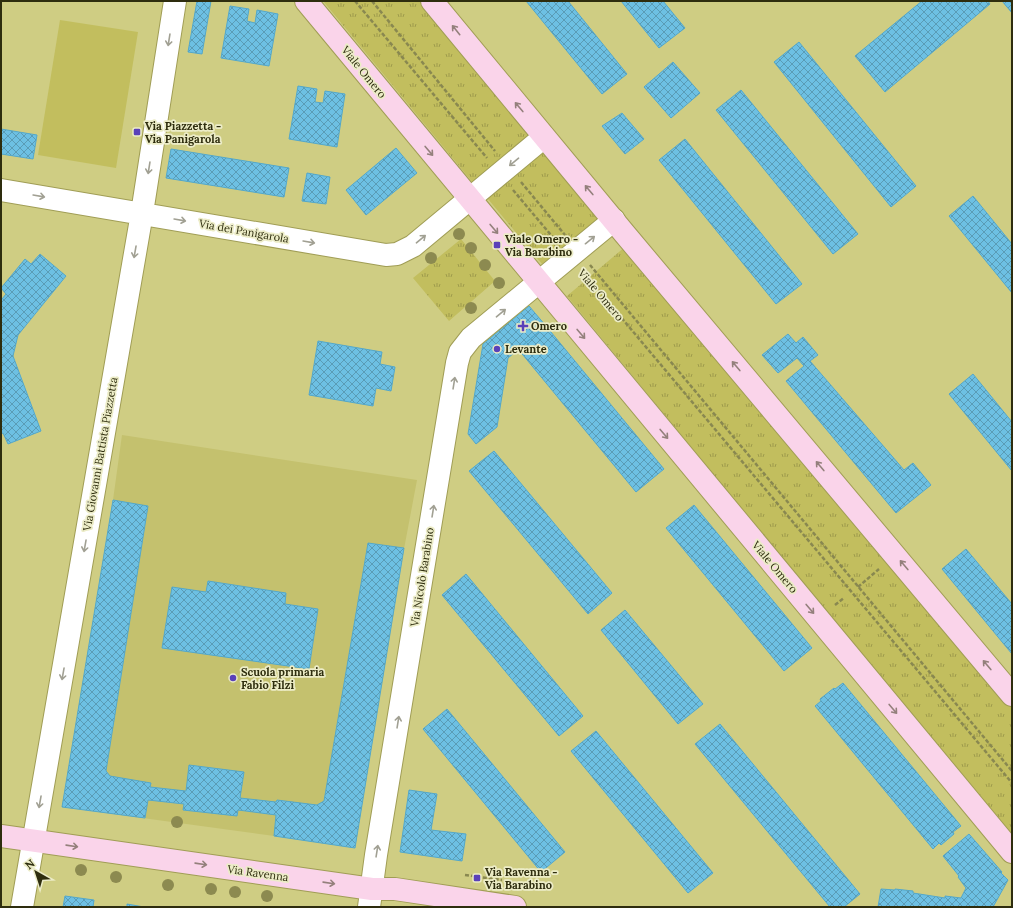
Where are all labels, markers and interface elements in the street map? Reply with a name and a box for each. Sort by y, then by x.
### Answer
one-way arrow [451,25,460,35]
one-way arrow [165,33,173,46]
street label: Viale Omero [338,42,389,101]
one-way arrow [514,101,523,112]
place label: Via Piazzetta - Via Panigarola [145,119,221,146]
marker: Via Piazzetta - Via Panigarola [132,127,142,137]
one-way arrow [425,146,434,156]
one-way arrow [508,157,519,166]
one-way arrow [145,161,153,174]
one-way arrow [584,185,593,196]
one-way arrow [33,193,46,201]
one-way arrow [174,216,187,224]
street label: Via dei Panigarola [197,216,290,246]
one-way arrow [490,224,499,235]
place label: Viale Omero - Via Barabino [505,232,578,259]
one-way arrow [416,235,426,244]
one-way arrow [584,235,595,244]
one-way arrow [302,238,315,246]
marker: Viale Omero - Via Barabino [492,240,502,250]
one-way arrow [131,245,139,258]
street label: Viale Omero [575,265,627,324]
one-way arrow [495,308,506,317]
place label: Omero [531,319,567,333]
marker: Omero [518,321,528,331]
one-way arrow [577,328,586,339]
place label: Levante [505,342,547,356]
marker: Levante [492,344,502,354]
one-way arrow [732,361,741,372]
street label: Via Giovanni Battista Piazzetta [79,376,120,533]
one-way arrow [450,377,458,390]
one-way arrow [660,428,669,439]
one-way arrow [816,461,825,471]
one-way arrow [429,505,437,518]
street label: Via Nicolò Barabino [407,526,437,629]
street label: Viale Omero [749,537,801,596]
one-way arrow [81,539,89,552]
one-way arrow [899,560,908,571]
one-way arrow [806,603,815,614]
one-way arrow [983,660,992,671]
place label: Scuola primaria Fabio Filzi [241,665,325,692]
one-way arrow [58,667,66,680]
marker: Scuola primaria Fabio Filzi [228,673,238,683]
one-way arrow [889,703,898,714]
one-way arrow [394,716,402,729]
one-way arrow [36,795,44,808]
one-way arrow [65,842,78,850]
one-way arrow [373,844,381,857]
north arrow [16,852,56,892]
text: N [22,856,38,872]
one-way arrow [194,860,207,868]
street label: Via Ravenna [226,862,290,884]
place label: Via Ravenna - Via Barabino [485,865,558,892]
marker: Via Ravenna - Via Barabino [472,873,482,883]
one-way arrow [322,879,335,887]

